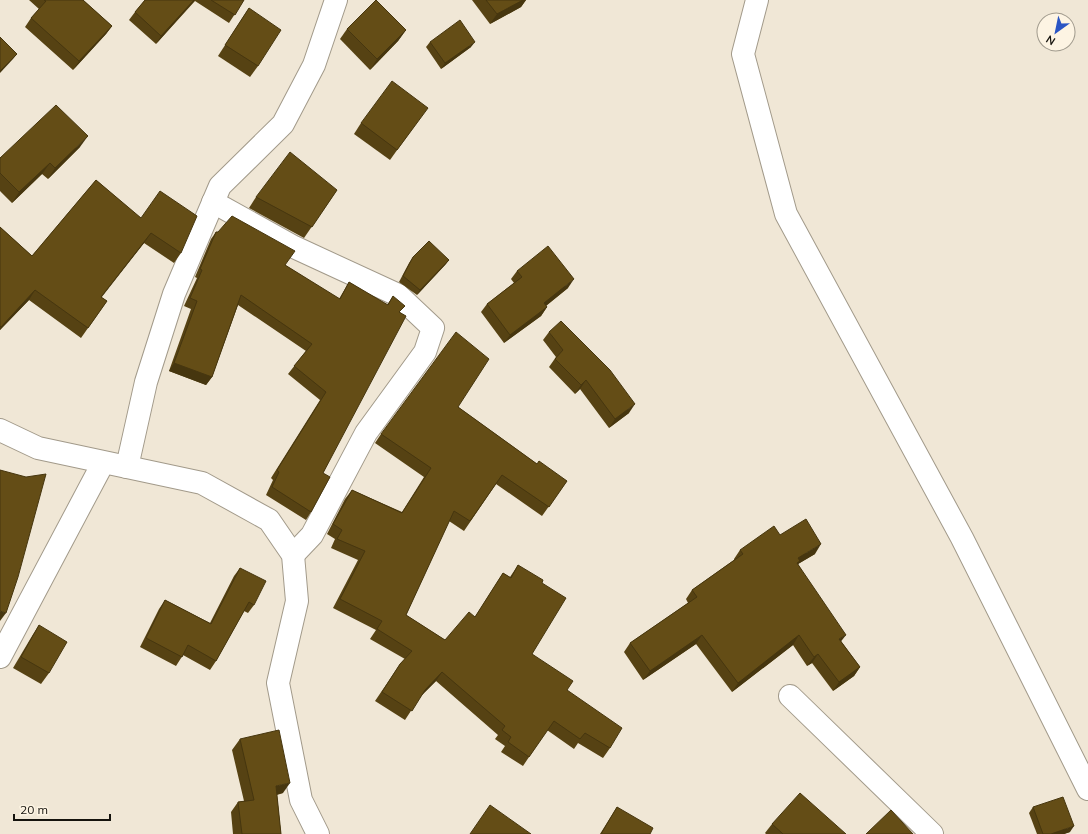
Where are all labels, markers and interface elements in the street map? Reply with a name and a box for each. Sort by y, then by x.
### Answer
north arrow [1036,12,1076,52]
text: N [1043,32,1058,49]
scale bar [14,796,110,822]
text: 20 m [20,802,48,817]

